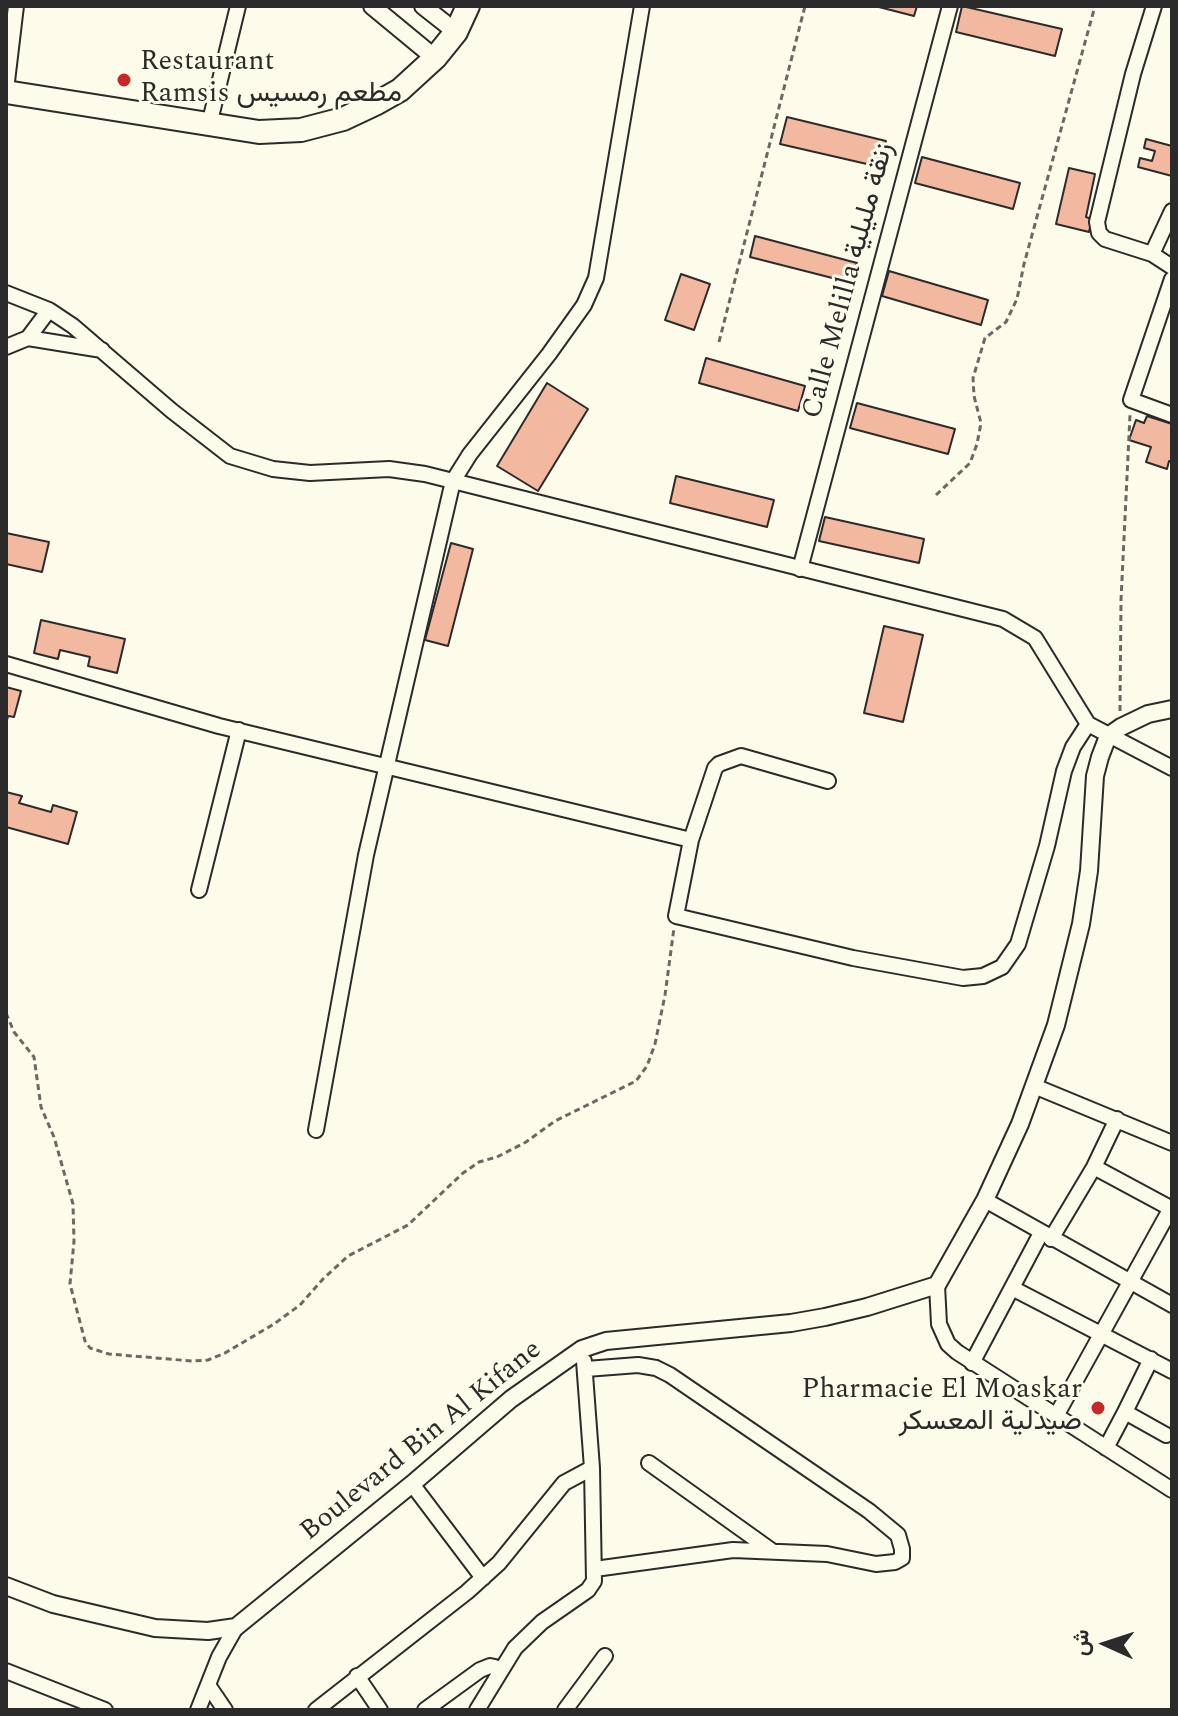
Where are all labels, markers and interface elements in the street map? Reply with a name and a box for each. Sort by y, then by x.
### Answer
place label: Restaurant Ramsis مطعم رمسيس [140,47,402,113]
marker: Restaurant Ramsis مطعم رمسيس [115,71,133,89]
street label: Calle Melilla زنقة مليلية [797,139,903,423]
street label: Boulevard Bin Al Kifane [295,1334,549,1550]
place label: Pharmacie El Moaskar صيدلية المعسكر [801,1375,1082,1441]
marker: Pharmacie El Moaskar صيدلية المعسكر [1089,1399,1107,1417]
north arrow [1066,1604,1146,1684]
text: ش [1064,1629,1099,1657]

